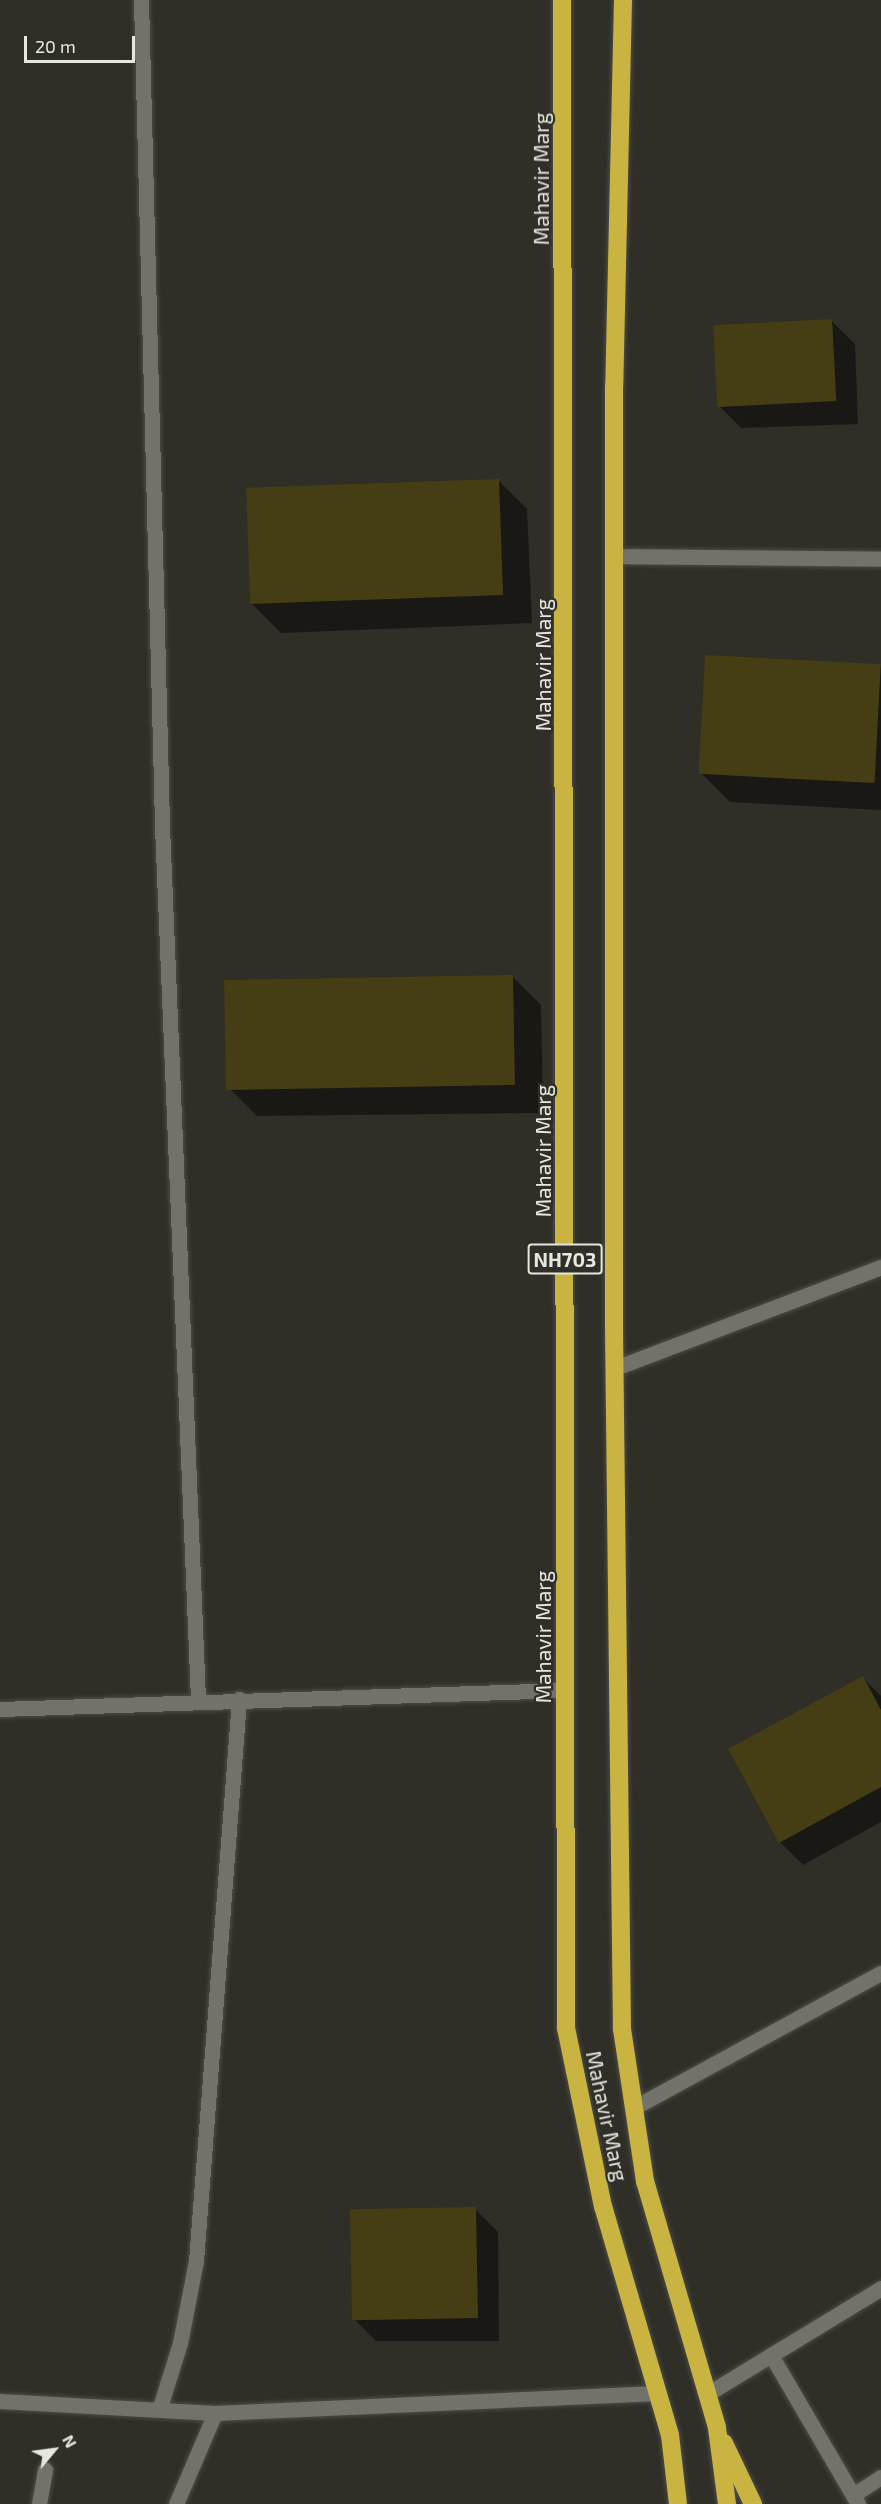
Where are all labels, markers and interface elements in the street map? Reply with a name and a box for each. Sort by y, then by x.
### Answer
scale bar [27,24,138,62]
text: 20 m [35,35,76,57]
street label: Mahavir Marg [528,112,554,246]
street label: Mahavir Marg [530,598,556,732]
street label: Mahavir Marg [530,1084,556,1218]
road number: NH703 [528,1242,602,1276]
street label: Mahavir Marg [530,1570,556,1704]
street label: Mahavir Marg [581,2048,633,2184]
north arrow [24,2420,84,2480]
text: N [59,2431,81,2451]

